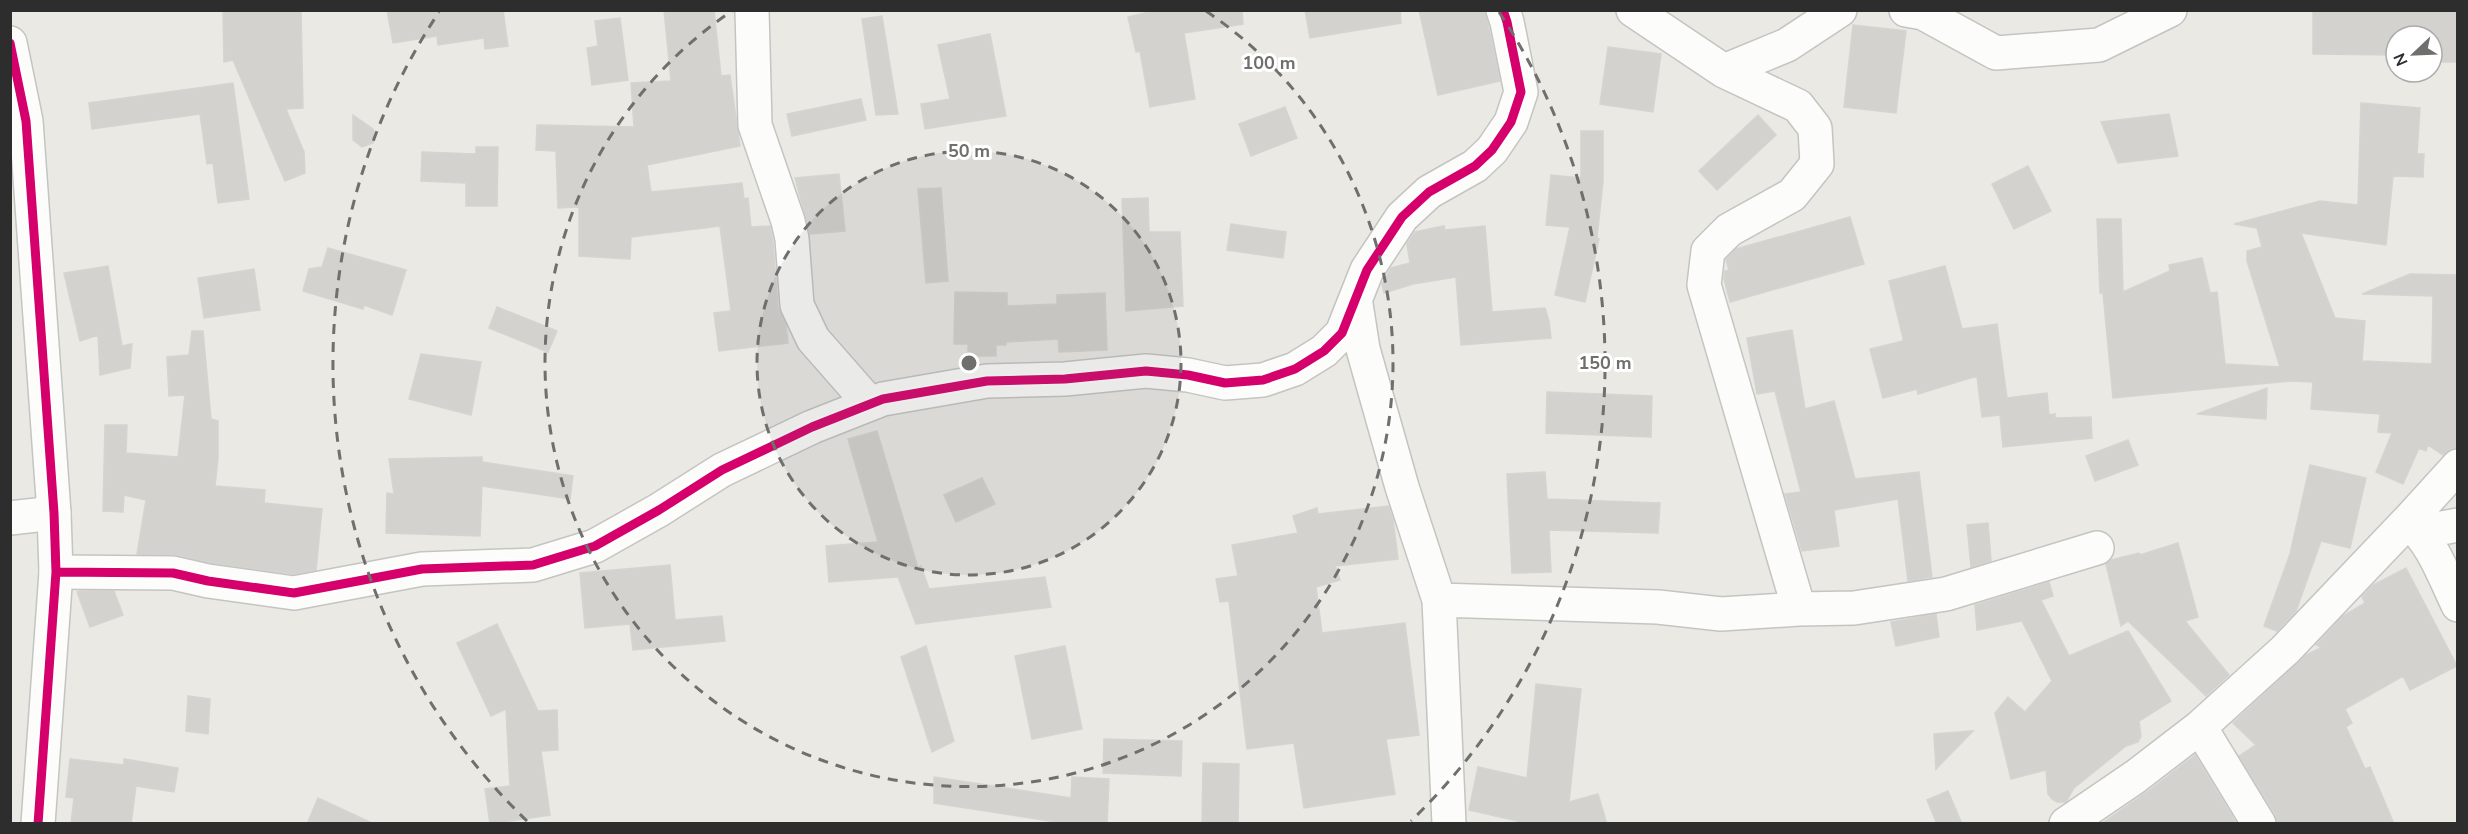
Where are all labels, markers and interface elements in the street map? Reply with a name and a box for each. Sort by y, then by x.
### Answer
north arrow [2384,24,2444,84]
text: N [2389,50,2414,69]
text: 100 m [1242,51,1296,75]
text: 50 m [948,139,990,163]
text: 150 m [1578,351,1632,375]
centre of rings [959,353,979,373]

